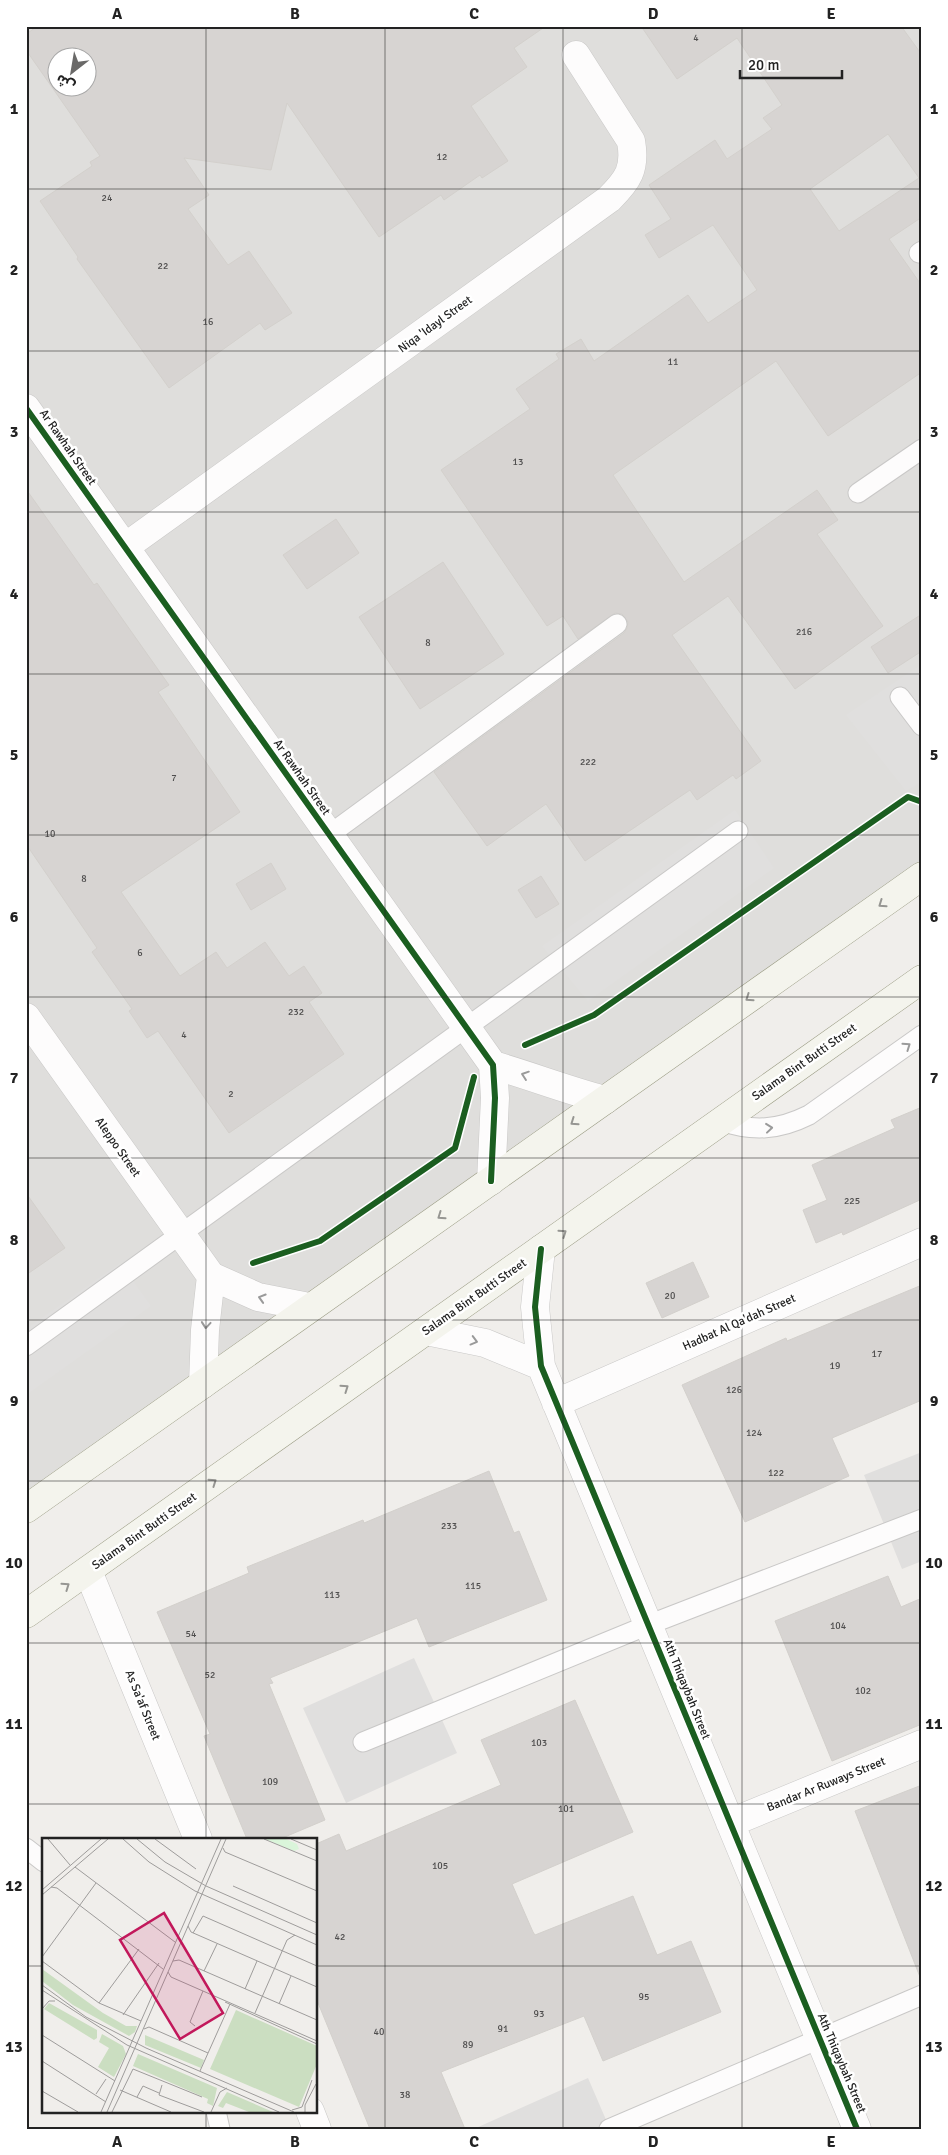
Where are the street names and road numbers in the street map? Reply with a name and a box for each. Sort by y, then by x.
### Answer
street label: Niqa 'Idayl Street [395,293,475,356]
street label: Ar Rawhah Street [36,406,99,488]
street label: Ar Rawhah Street [270,736,333,818]
street label: Salama Bint Butti Street [749,1021,859,1104]
street label: Aleppo Street [92,1115,144,1180]
street label: Salama Bint Butti Street [419,1256,529,1339]
street label: Hadbat Al Qa'dah Street [680,1291,798,1354]
street label: Salama Bint Butti Street [89,1490,199,1573]
street label: Ath Thiqaybah Street [660,1637,714,1742]
street label: As Sa'af Street [122,1668,163,1743]
street label: Bandar Ar Ruways Street [765,1754,888,1815]
street label: Ath Thiqaybah Street [814,2011,869,2115]

